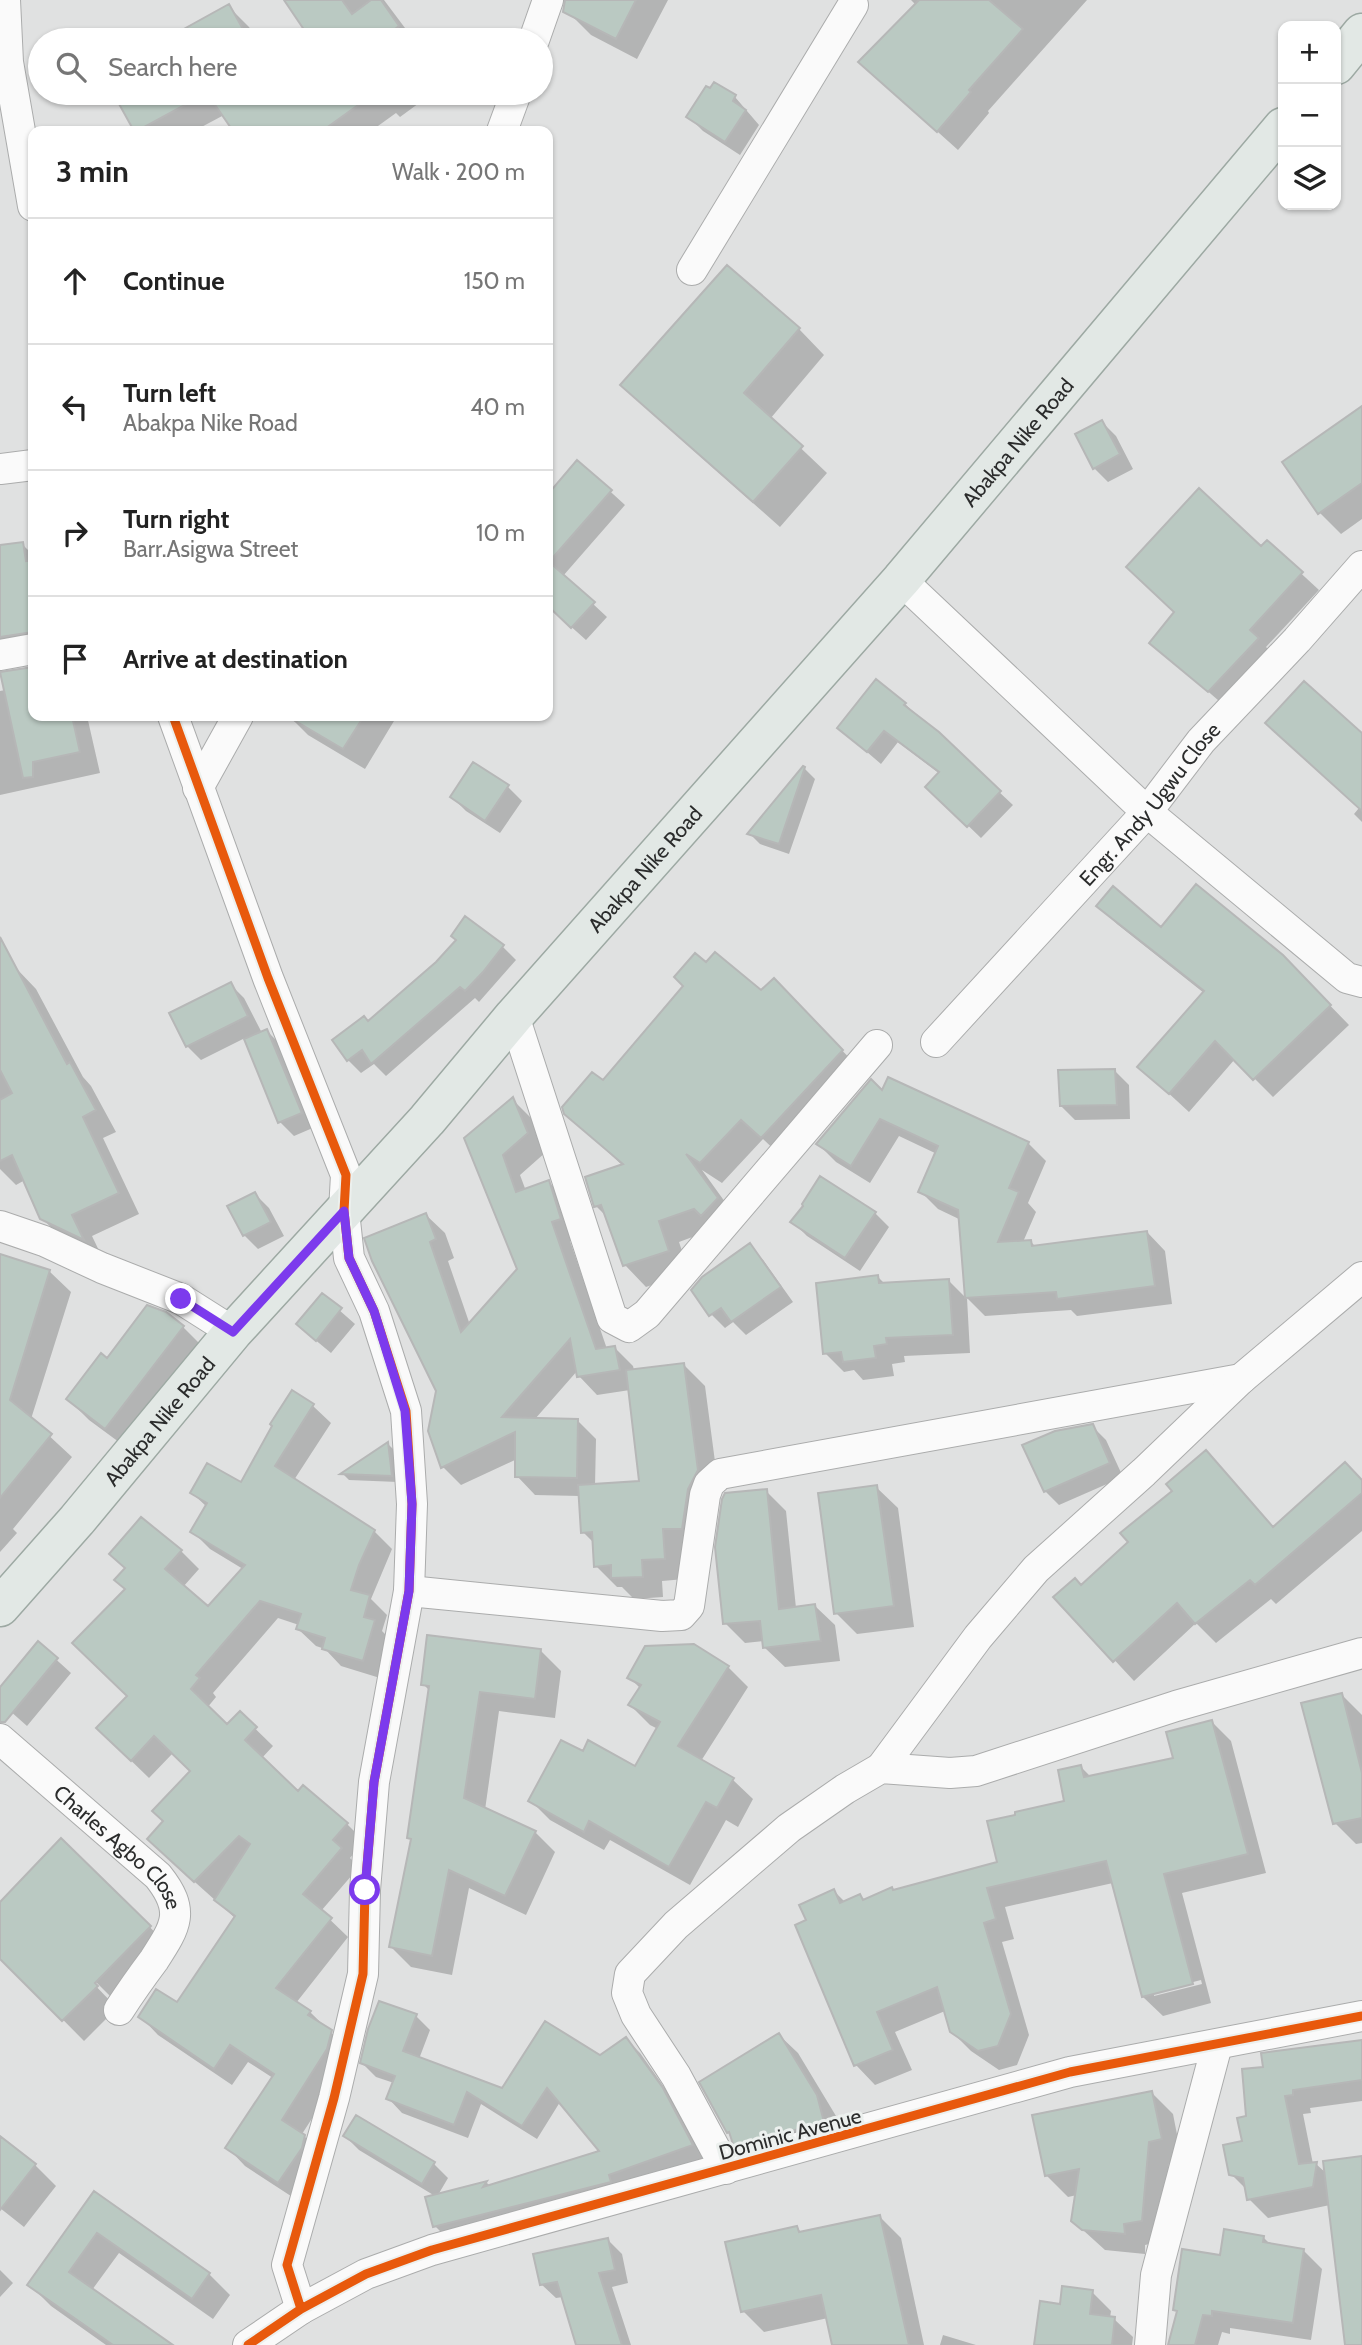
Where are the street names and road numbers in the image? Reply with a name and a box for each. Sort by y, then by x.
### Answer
street label: Abakpa Nike Road [956,373,1078,511]
street label: Engr. Andy Ugwu Close [1074,717,1225,890]
street label: Abakpa Nike Road [582,801,707,937]
street label: Abakpa Nike Road [99,1351,220,1490]
street label: Charles Agbo Close [49,1779,187,1912]
street label: Dominic Avenue [716,2103,864,2165]

